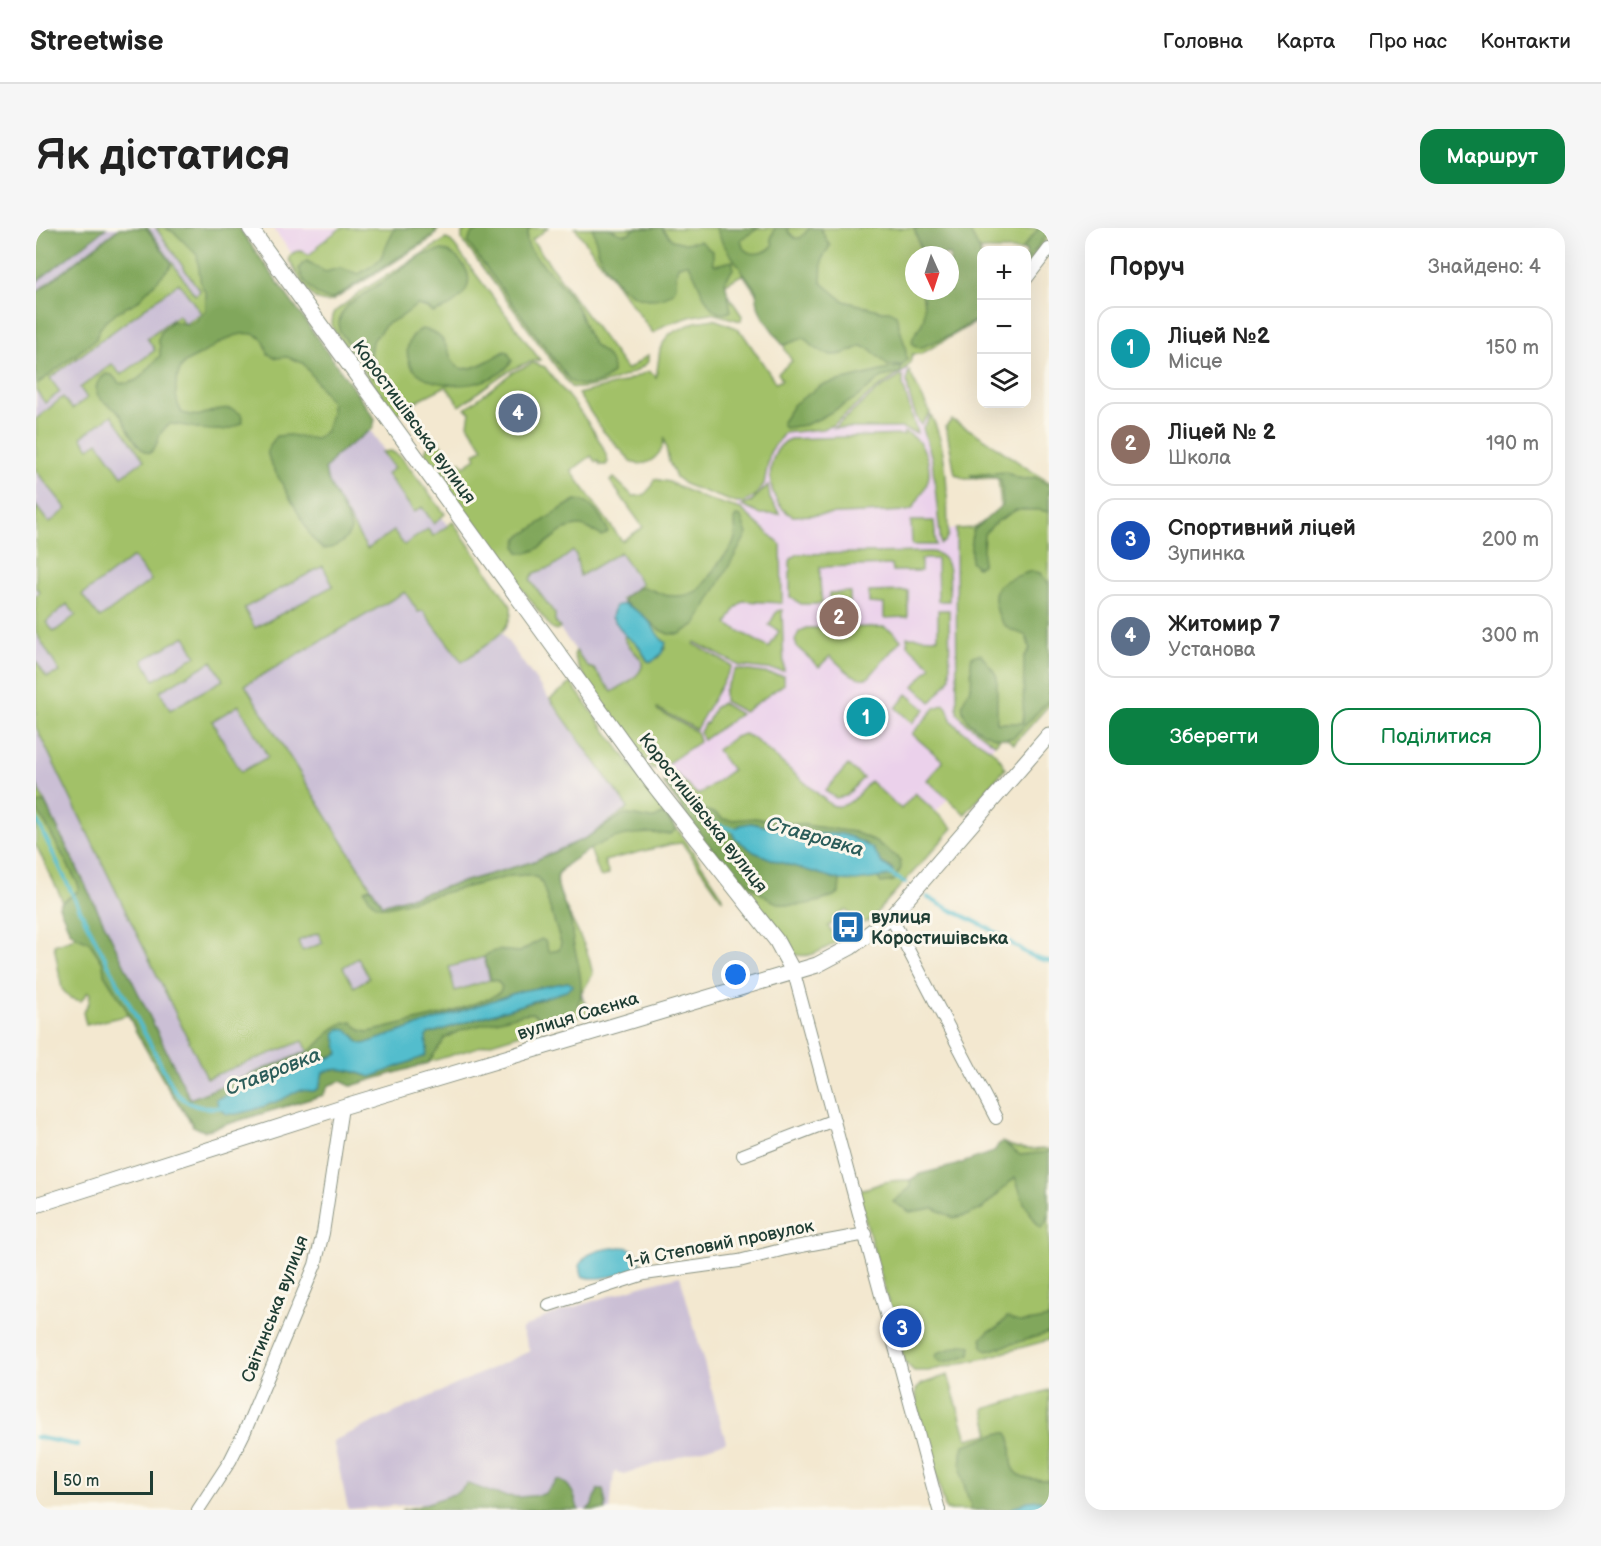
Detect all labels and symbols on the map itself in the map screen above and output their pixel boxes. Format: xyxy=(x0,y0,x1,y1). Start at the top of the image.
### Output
north arrow xyxy=(905,246,959,300)
street label: Коростишівська вулиця xyxy=(348,336,480,508)
pin: 4 xyxy=(498,390,538,435)
pin: 2 xyxy=(820,594,858,640)
pin: 1 xyxy=(846,694,886,740)
street label: Коростишівська вулиця xyxy=(634,729,772,897)
water label: Ставровка xyxy=(764,812,866,862)
place label: вулиця Коростишівська xyxy=(871,907,1009,949)
bus stop icon: вулиця Коростишівська xyxy=(830,909,866,945)
your location xyxy=(721,960,750,989)
street label: вулиця Саєнка xyxy=(515,987,642,1044)
water label: Ставровка xyxy=(222,1043,324,1101)
street label: 1-й Степовий провулок xyxy=(624,1215,816,1272)
street label: Світинська вулиця xyxy=(237,1233,313,1385)
pin: 3 xyxy=(882,1306,922,1350)
scale bar xyxy=(54,1468,153,1496)

